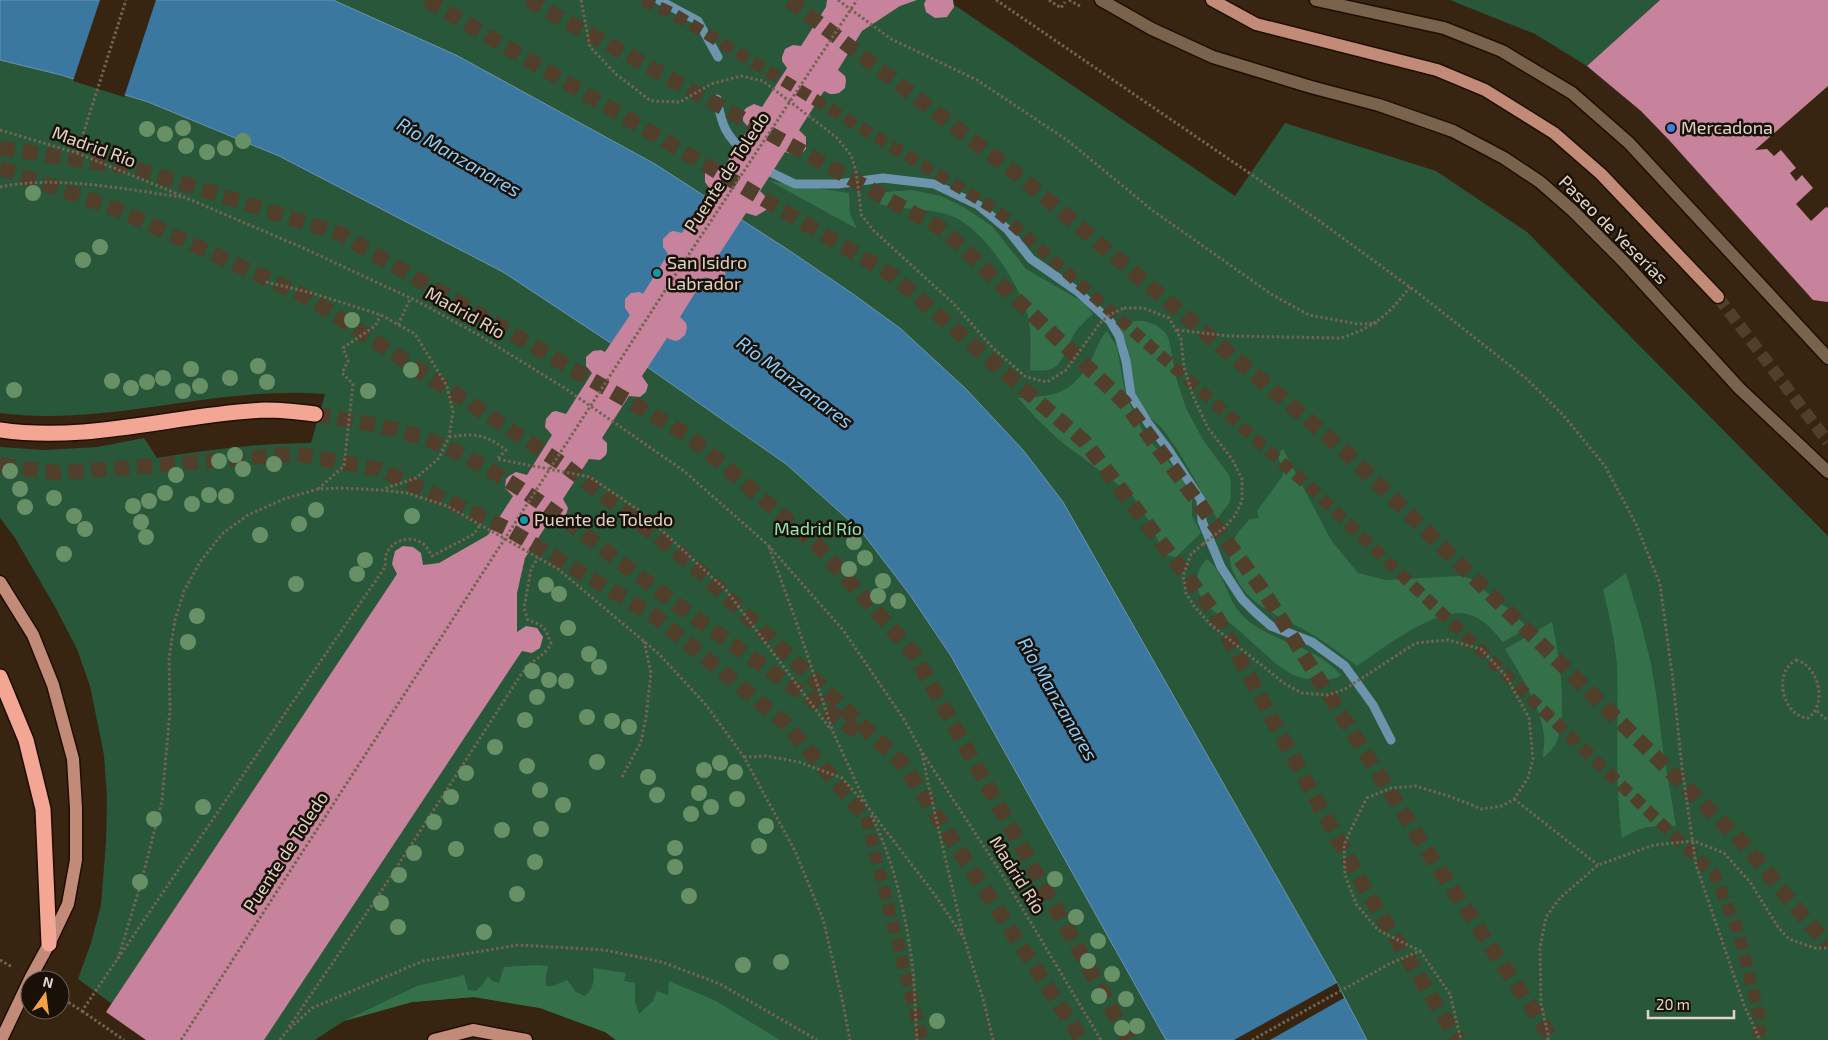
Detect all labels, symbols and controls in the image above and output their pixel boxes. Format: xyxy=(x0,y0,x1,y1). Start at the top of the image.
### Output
street label: Puente de Toledo xyxy=(679,107,773,236)
water label: Río Manzanares xyxy=(393,112,525,201)
place label: Mercadona xyxy=(1681,116,1773,138)
street label: Madrid Río xyxy=(49,121,139,171)
marker: Mercadona xyxy=(1665,122,1677,134)
street label: Paseo de Yeserías xyxy=(1555,170,1673,288)
place label: San Isidro Labrador xyxy=(667,251,747,294)
marker: San Isidro Labrador xyxy=(651,267,663,279)
street label: Madrid Río xyxy=(422,281,509,343)
water label: Río Manzanares xyxy=(733,330,858,433)
place label: Puente de Toledo xyxy=(534,508,673,530)
marker: Puente de Toledo xyxy=(518,514,530,526)
park label: Madrid Río xyxy=(774,517,862,539)
water label: Río Manzanares xyxy=(1014,633,1103,765)
street label: Puente de Toledo xyxy=(238,787,332,916)
street label: Madrid Río xyxy=(985,831,1050,918)
north arrow xyxy=(20,970,70,1020)
text: N xyxy=(41,972,55,991)
scale bar xyxy=(1648,988,1734,1020)
text: 20 m xyxy=(1656,995,1690,1013)

